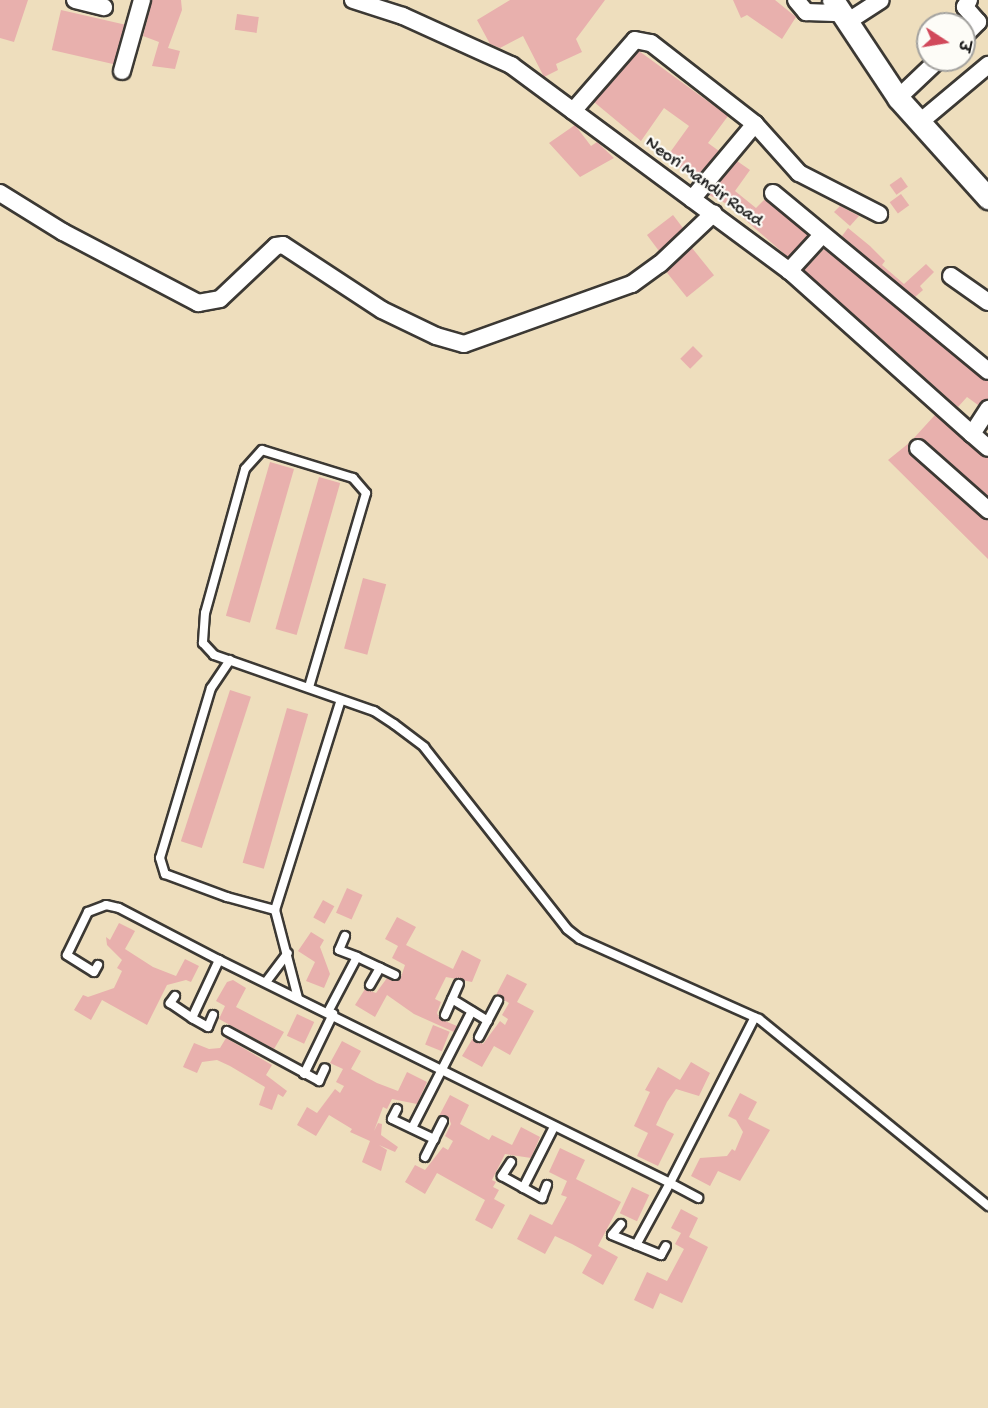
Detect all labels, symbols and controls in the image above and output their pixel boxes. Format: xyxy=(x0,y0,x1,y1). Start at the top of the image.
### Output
north arrow xyxy=(916,12,976,72)
text: उ xyxy=(952,38,973,53)
street label: Neori Mandir Road xyxy=(640,133,766,233)

